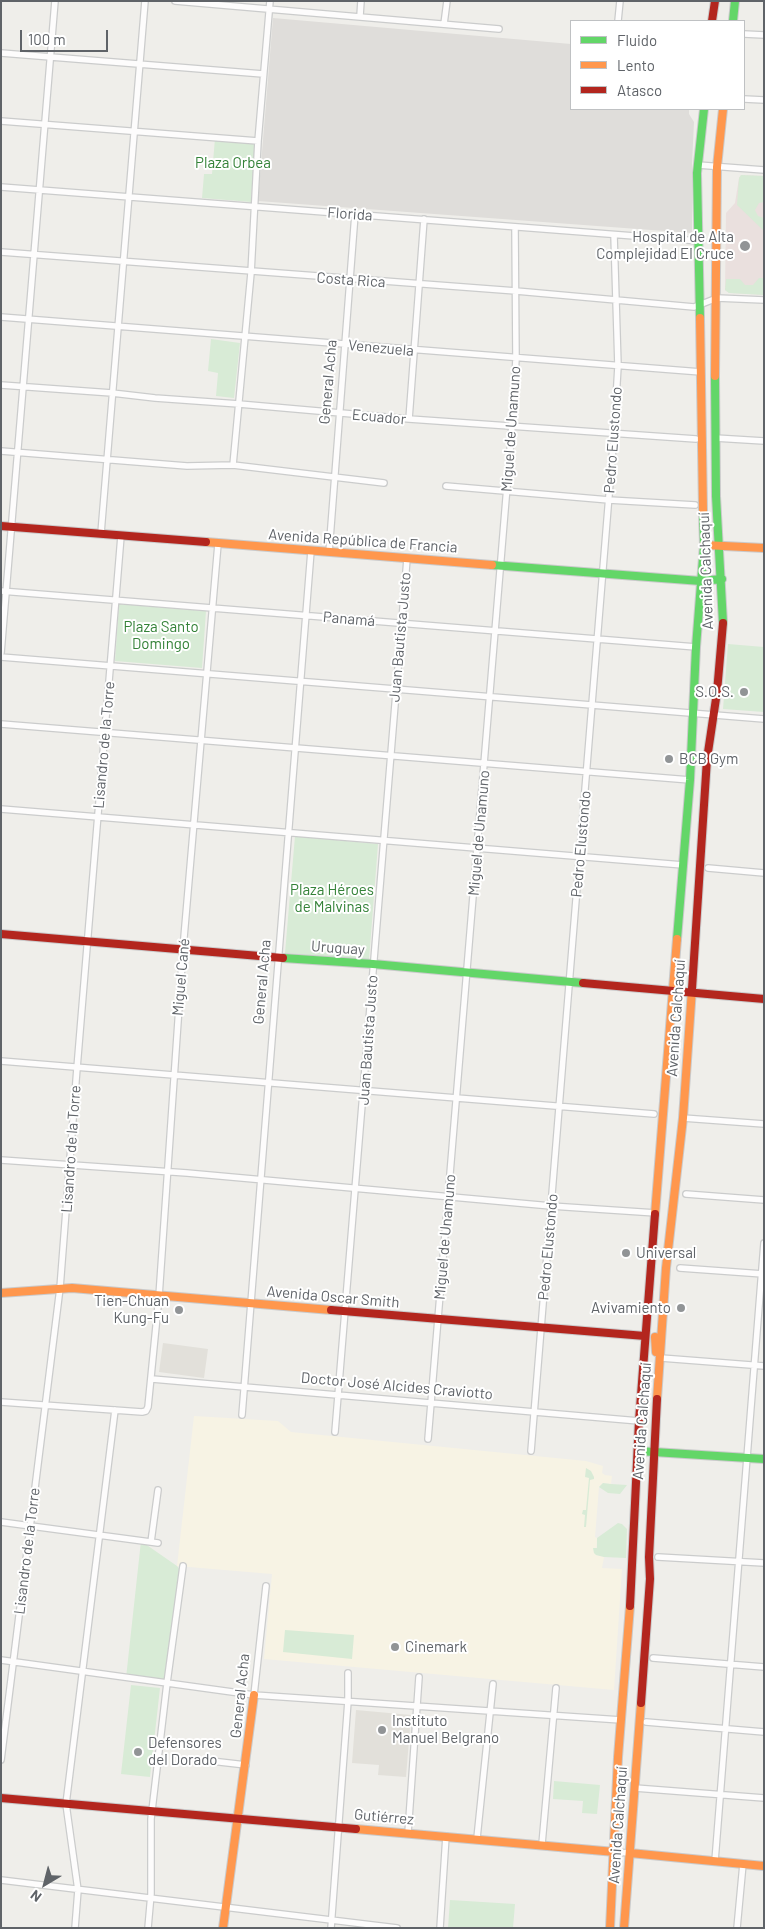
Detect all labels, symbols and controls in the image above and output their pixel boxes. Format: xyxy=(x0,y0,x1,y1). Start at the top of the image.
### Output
scale bar xyxy=(22,20,110,52)
legend xyxy=(570,20,745,110)
text: 100 m xyxy=(28,30,66,48)
text: Fluido xyxy=(617,31,657,49)
text: Lento xyxy=(617,56,655,74)
text: Atasco xyxy=(617,81,662,99)
park label: Plaza Orbea xyxy=(195,154,271,172)
street label: Florida xyxy=(327,203,373,225)
place label: Hospital de Alta Complejidad El Cruce xyxy=(596,228,734,263)
marker: Hospital de Alta Complejidad El Cruce xyxy=(738,239,752,253)
street label: Costa Rica xyxy=(316,269,386,291)
street label: Venezuela xyxy=(347,336,415,360)
street label: General Acha xyxy=(315,339,341,425)
street label: Miguel de Unamuno xyxy=(498,365,524,493)
street label: Pedro Elustondo xyxy=(600,386,626,494)
street label: Ecuador xyxy=(351,406,407,428)
street label: Avenida Calchaquí xyxy=(695,512,717,630)
street label: Avenida República de Francia xyxy=(268,525,458,557)
street label: Juan Bautista Justo xyxy=(385,571,415,703)
street label: Panamá xyxy=(322,608,376,630)
park label: Plaza Santo Domingo xyxy=(123,618,199,653)
street label: Lisandro de la Torre xyxy=(89,681,119,809)
place label: S.O.S. xyxy=(695,683,734,701)
marker: S.O.S. xyxy=(738,686,750,698)
place label: BCB Gym xyxy=(679,750,738,768)
marker: BCB Gym xyxy=(663,753,675,765)
street label: Miguel de Unamuno xyxy=(465,769,493,897)
street label: Pedro Elustondo xyxy=(567,790,595,898)
park label: Plaza Héroes de Malvinas xyxy=(290,881,374,916)
street label: Uruguay xyxy=(311,937,365,959)
street label: Miguel Cané xyxy=(169,938,193,1016)
street label: General Acha xyxy=(249,939,275,1025)
street label: Avenida Calchaquí xyxy=(663,959,689,1077)
street label: Juan Bautista Justo xyxy=(354,974,382,1106)
street label: Lisandro de la Torre xyxy=(58,1085,84,1213)
street label: Miguel de Unamuno xyxy=(431,1173,459,1301)
street label: Pedro Elustondo xyxy=(534,1193,562,1301)
place label: Universal xyxy=(636,1244,696,1262)
marker: Universal xyxy=(620,1247,632,1259)
street label: Avenida Oscar Smith xyxy=(266,1282,400,1312)
place label: Tien-Chuan Kung-Fu xyxy=(94,1292,169,1327)
place label: Avivamiento xyxy=(591,1299,671,1317)
marker: Avivamiento xyxy=(675,1302,687,1314)
marker: Tien-Chuan Kung-Fu xyxy=(173,1304,185,1316)
street label: Avenida Calchaquí xyxy=(629,1362,655,1480)
street label: Doctor José Alcides Craviotto xyxy=(300,1369,494,1403)
street label: Lisandro de la Torre xyxy=(10,1487,44,1615)
place label: Cinemark xyxy=(405,1638,467,1656)
marker: Cinemark xyxy=(389,1641,401,1653)
street label: General Acha xyxy=(227,1653,253,1739)
place label: Instituto Manuel Belgrano xyxy=(392,1712,499,1747)
marker: Instituto Manuel Belgrano xyxy=(376,1724,388,1736)
place label: Defensores del Dorado xyxy=(148,1734,222,1769)
marker: Defensores del Dorado xyxy=(132,1746,144,1758)
street label: Avenida Calchaquí xyxy=(605,1766,631,1884)
street label: Gutiérrez xyxy=(353,1805,415,1829)
north arrow xyxy=(20,1859,70,1909)
text: N xyxy=(27,1887,45,1906)

